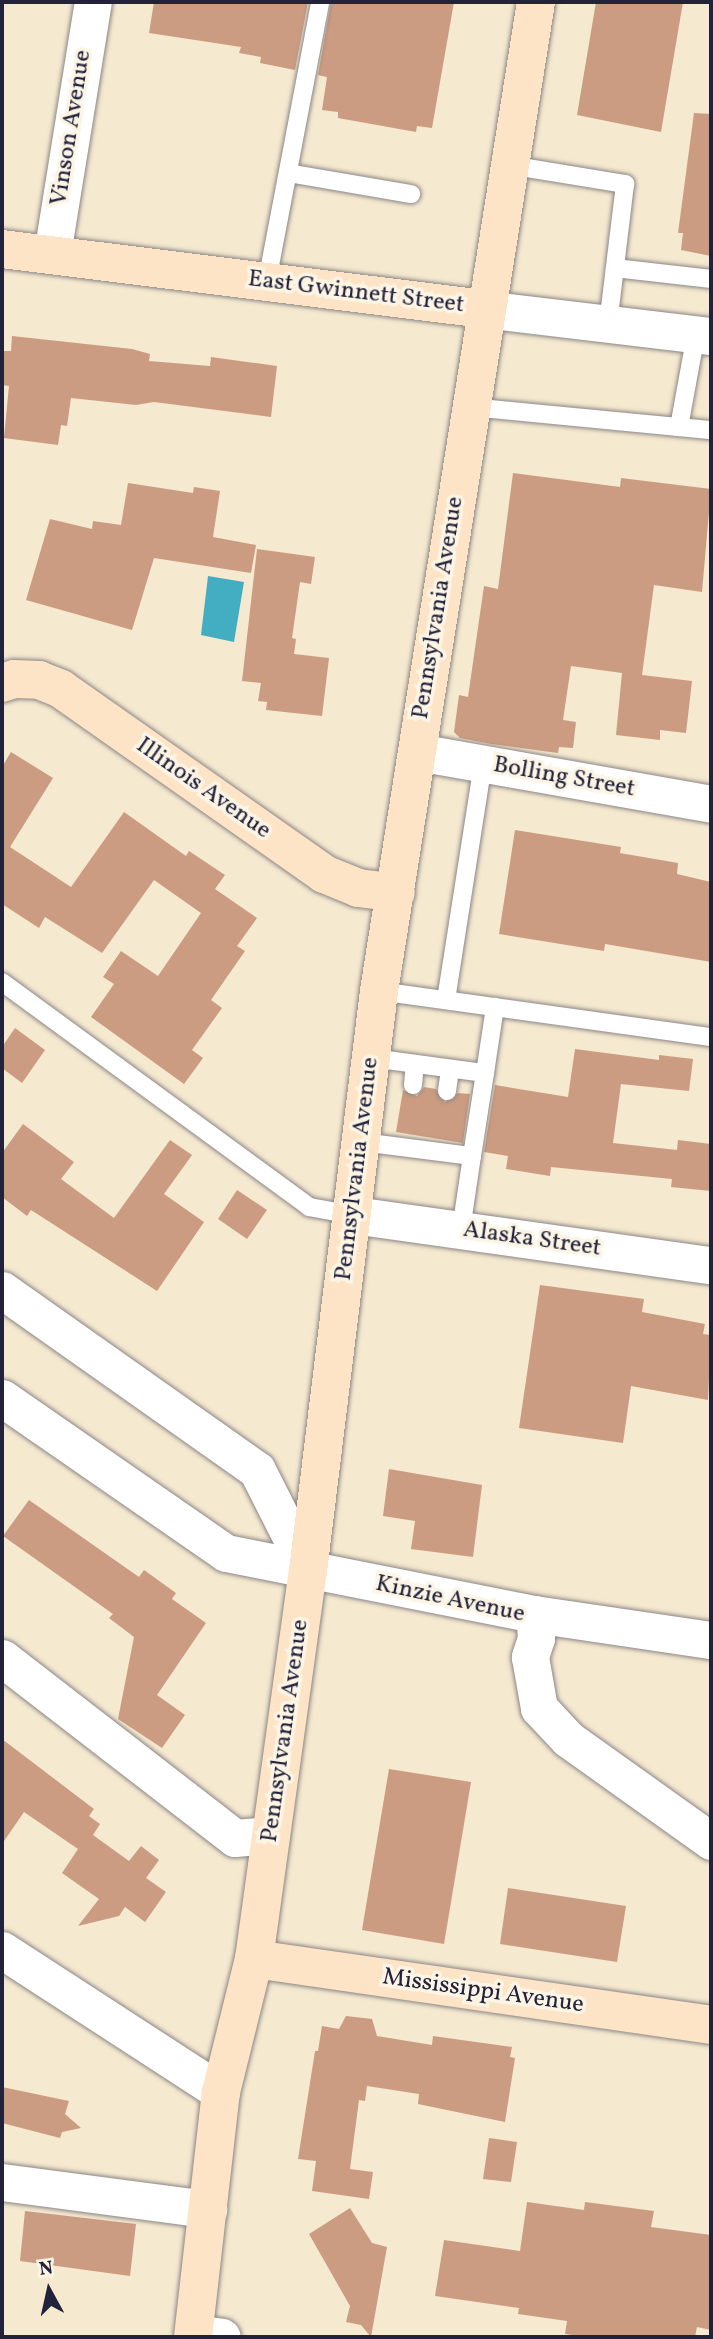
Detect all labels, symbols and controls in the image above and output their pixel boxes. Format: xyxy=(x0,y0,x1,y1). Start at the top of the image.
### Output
street label: Vinson Avenue xyxy=(45,48,99,208)
street label: East Gwinnett Street xyxy=(246,265,466,321)
street label: Pennsylvania Avenue xyxy=(407,495,471,721)
street label: Illinois Avenue xyxy=(130,732,276,846)
street label: Bolling Street xyxy=(491,751,637,805)
street label: Pennsylvania Avenue xyxy=(330,1056,386,1282)
street label: Alaska Street xyxy=(461,1216,603,1264)
street label: Kinzie Avenue xyxy=(373,1570,527,1630)
street label: Pennsylvania Avenue xyxy=(256,1618,316,1844)
street label: Mississippi Avenue xyxy=(380,1964,586,2020)
north arrow xyxy=(14,2255,84,2325)
text: N xyxy=(37,2255,55,2283)

